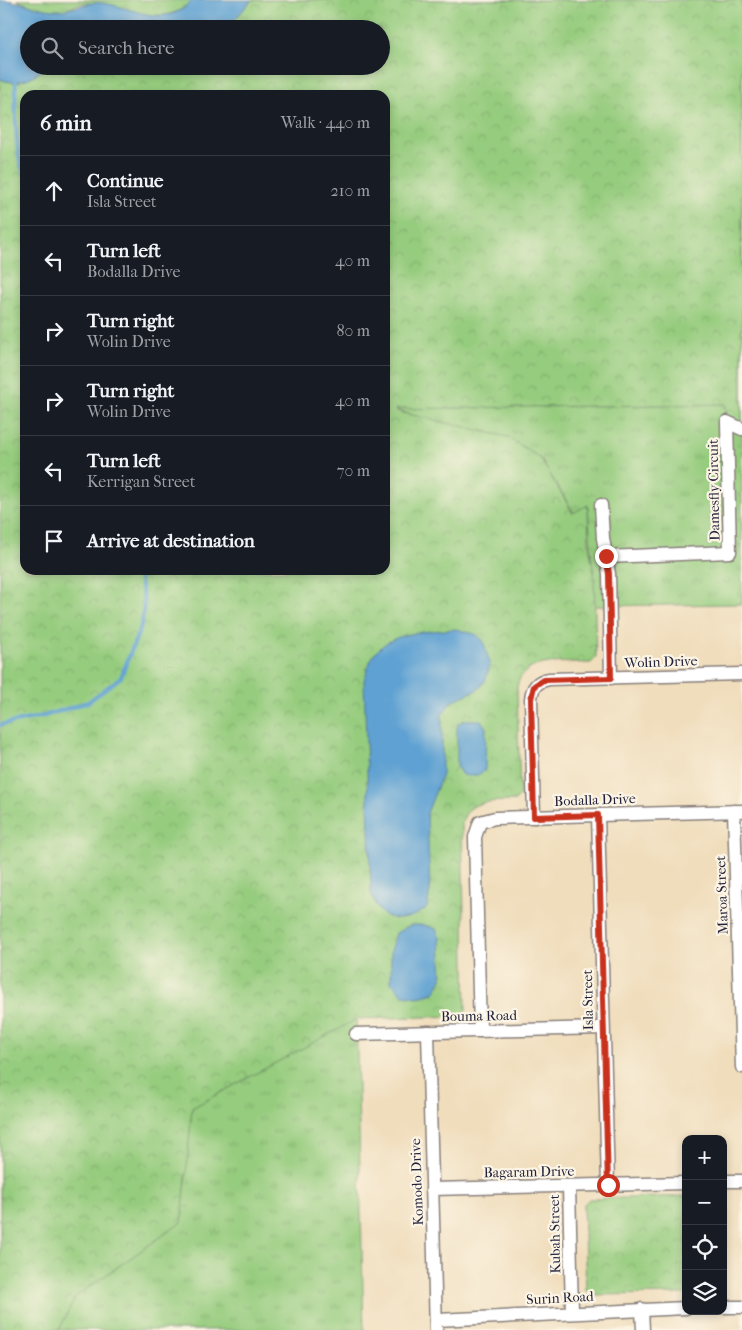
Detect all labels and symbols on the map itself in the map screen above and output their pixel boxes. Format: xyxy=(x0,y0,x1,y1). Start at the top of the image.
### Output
street label: Damesfly Circuit xyxy=(705,439,723,541)
route end xyxy=(595,545,618,568)
street label: Wolin Drive xyxy=(623,652,698,672)
street label: Bodalla Drive xyxy=(554,790,636,810)
street label: Maroa Street xyxy=(712,855,732,935)
street label: Isla Street xyxy=(579,969,597,1031)
street label: Bouma Road xyxy=(441,1007,518,1025)
street label: Komodo Drive xyxy=(407,1138,427,1226)
street label: Bagaram Drive xyxy=(483,1163,575,1181)
route start xyxy=(597,1174,620,1197)
street label: Kubah Street xyxy=(546,1194,564,1274)
street label: Surin Road xyxy=(526,1288,595,1308)

